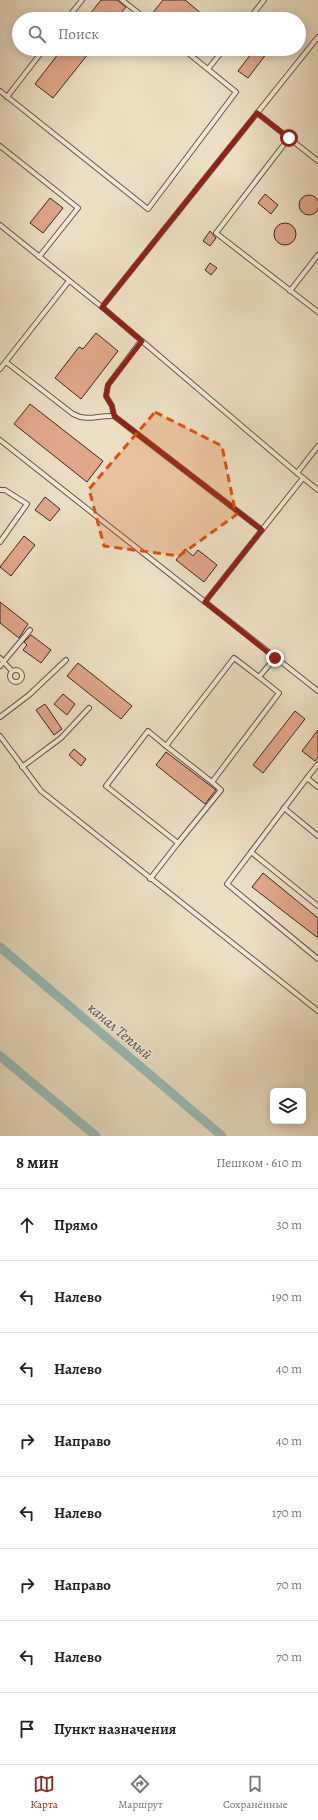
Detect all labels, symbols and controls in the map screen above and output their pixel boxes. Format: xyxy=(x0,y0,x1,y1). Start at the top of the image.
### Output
search box xyxy=(12,12,306,56)
icon: search xyxy=(26,23,48,45)
text: Поиск xyxy=(58,24,99,44)
route start xyxy=(280,129,298,147)
route end xyxy=(266,649,284,667)
water label: канал Теплый xyxy=(83,998,157,1064)
map controls xyxy=(270,1088,306,1124)
button: layers xyxy=(270,1088,306,1124)
text: 8 мин xyxy=(16,1151,59,1174)
text: Пешком · 610 m xyxy=(216,1154,302,1171)
icon: ahead xyxy=(16,1214,38,1236)
text: Прямо xyxy=(54,1215,98,1235)
text: 30 m xyxy=(276,1216,302,1233)
icon: left xyxy=(16,1286,38,1308)
text: Налево xyxy=(54,1287,102,1307)
text: 190 m xyxy=(271,1288,302,1305)
icon: left xyxy=(16,1358,38,1380)
text: Налево xyxy=(54,1359,102,1379)
text: 40 m xyxy=(276,1360,302,1377)
icon: right xyxy=(16,1430,38,1452)
text: Направо xyxy=(54,1431,111,1451)
text: 40 m xyxy=(276,1432,302,1449)
icon: left xyxy=(16,1502,38,1524)
text: Налево xyxy=(54,1503,102,1523)
text: 170 m xyxy=(272,1504,302,1521)
icon: right xyxy=(16,1574,38,1596)
text: Направо xyxy=(54,1575,111,1595)
text: 70 m xyxy=(276,1576,302,1593)
icon: left xyxy=(16,1646,38,1668)
text: Налево xyxy=(54,1647,102,1667)
text: 70 m xyxy=(276,1648,302,1665)
icon: arrive xyxy=(16,1718,38,1740)
text: Пункт назначения xyxy=(54,1719,176,1739)
tab: Карта xyxy=(30,1773,58,1812)
tab: Маршрут xyxy=(118,1773,163,1812)
tab: Сохранённые xyxy=(223,1773,288,1812)

